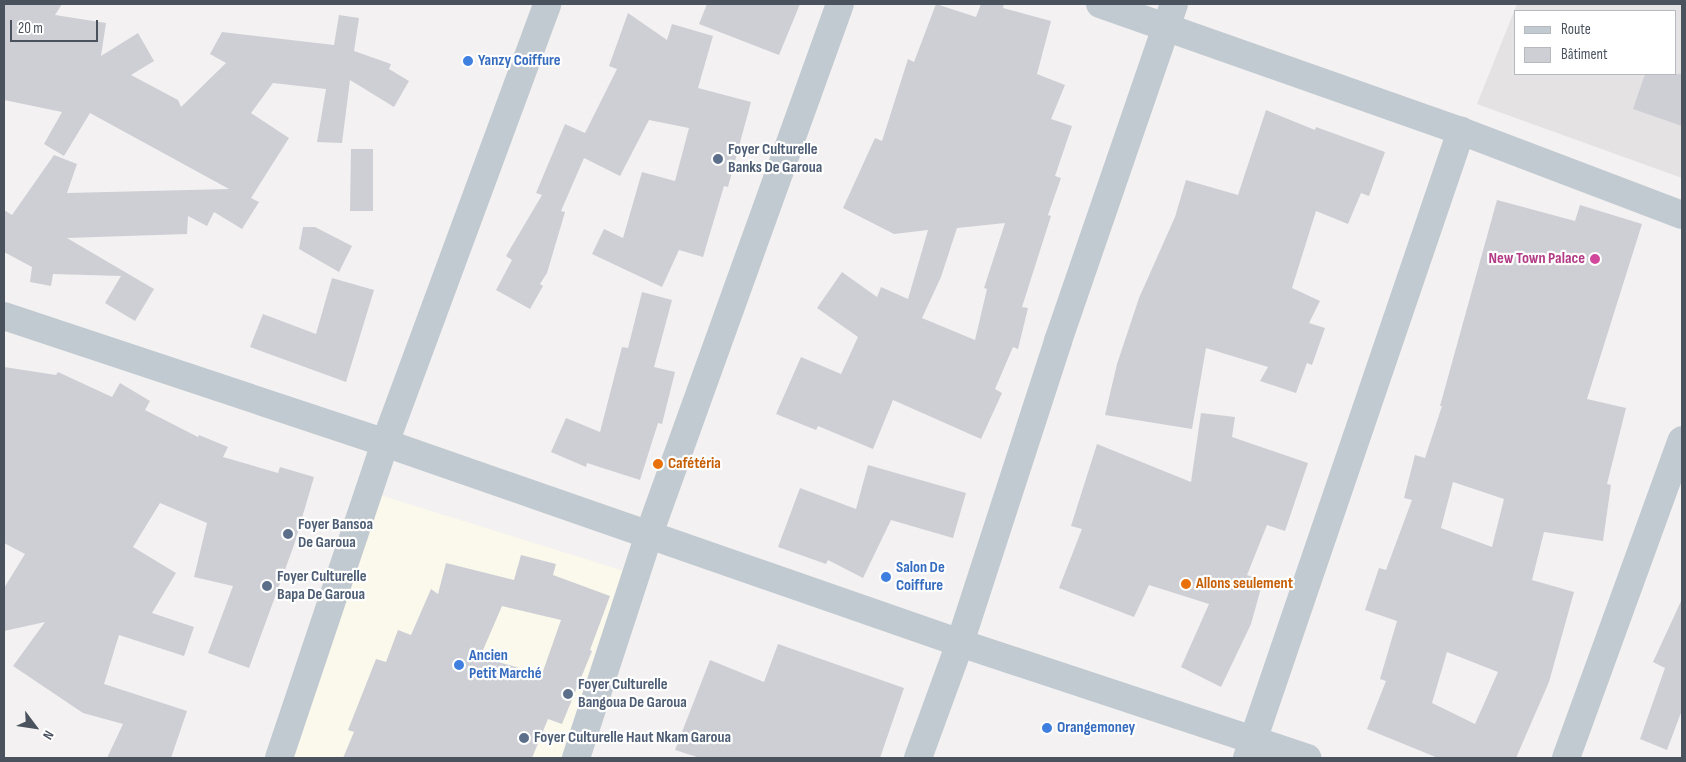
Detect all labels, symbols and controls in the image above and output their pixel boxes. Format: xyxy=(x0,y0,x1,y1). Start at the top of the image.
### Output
scale bar xyxy=(12,10,100,42)
legend xyxy=(1514,10,1676,75)
text: 20 m xyxy=(18,19,43,38)
text: Route xyxy=(1561,20,1591,39)
text: Bâtiment xyxy=(1561,45,1608,64)
place label: Yanzy Coiffure xyxy=(478,51,561,71)
marker: Yanzy Coiffure xyxy=(462,55,474,67)
place label: Foyer Culturelle Banks De Garoua xyxy=(728,140,822,178)
marker: Foyer Culturelle Banks De Garoua xyxy=(712,153,724,165)
place label: New Town Palace xyxy=(1488,249,1585,269)
marker: New Town Palace xyxy=(1589,253,1601,265)
place label: Cafétéria xyxy=(668,454,721,474)
marker: Cafétéria xyxy=(652,458,664,470)
place label: Foyer Bansoa De Garoua xyxy=(298,515,373,553)
marker: Foyer Bansoa De Garoua xyxy=(282,528,294,540)
place label: Salon De Coiffure xyxy=(896,558,945,596)
place label: Foyer Culturelle Bapa De Garoua xyxy=(277,567,367,605)
marker: Salon De Coiffure xyxy=(880,571,892,583)
place label: Allons seulement xyxy=(1196,574,1293,594)
marker: Allons seulement xyxy=(1180,578,1192,590)
marker: Foyer Culturelle Bapa De Garoua xyxy=(261,580,273,592)
place label: Ancien Petit Marché xyxy=(469,646,541,684)
marker: Ancien Petit Marché xyxy=(453,659,465,671)
place label: Foyer Culturelle Bangoua De Garoua xyxy=(578,675,687,713)
marker: Foyer Culturelle Bangoua De Garoua xyxy=(562,688,574,700)
north arrow xyxy=(10,702,60,752)
place label: Orangemoney xyxy=(1057,718,1135,738)
marker: Orangemoney xyxy=(1041,722,1053,734)
text: N xyxy=(39,727,58,743)
place label: Foyer Culturelle Haut Nkam Garoua xyxy=(534,728,731,748)
marker: Foyer Culturelle Haut Nkam Garoua xyxy=(518,732,530,744)

